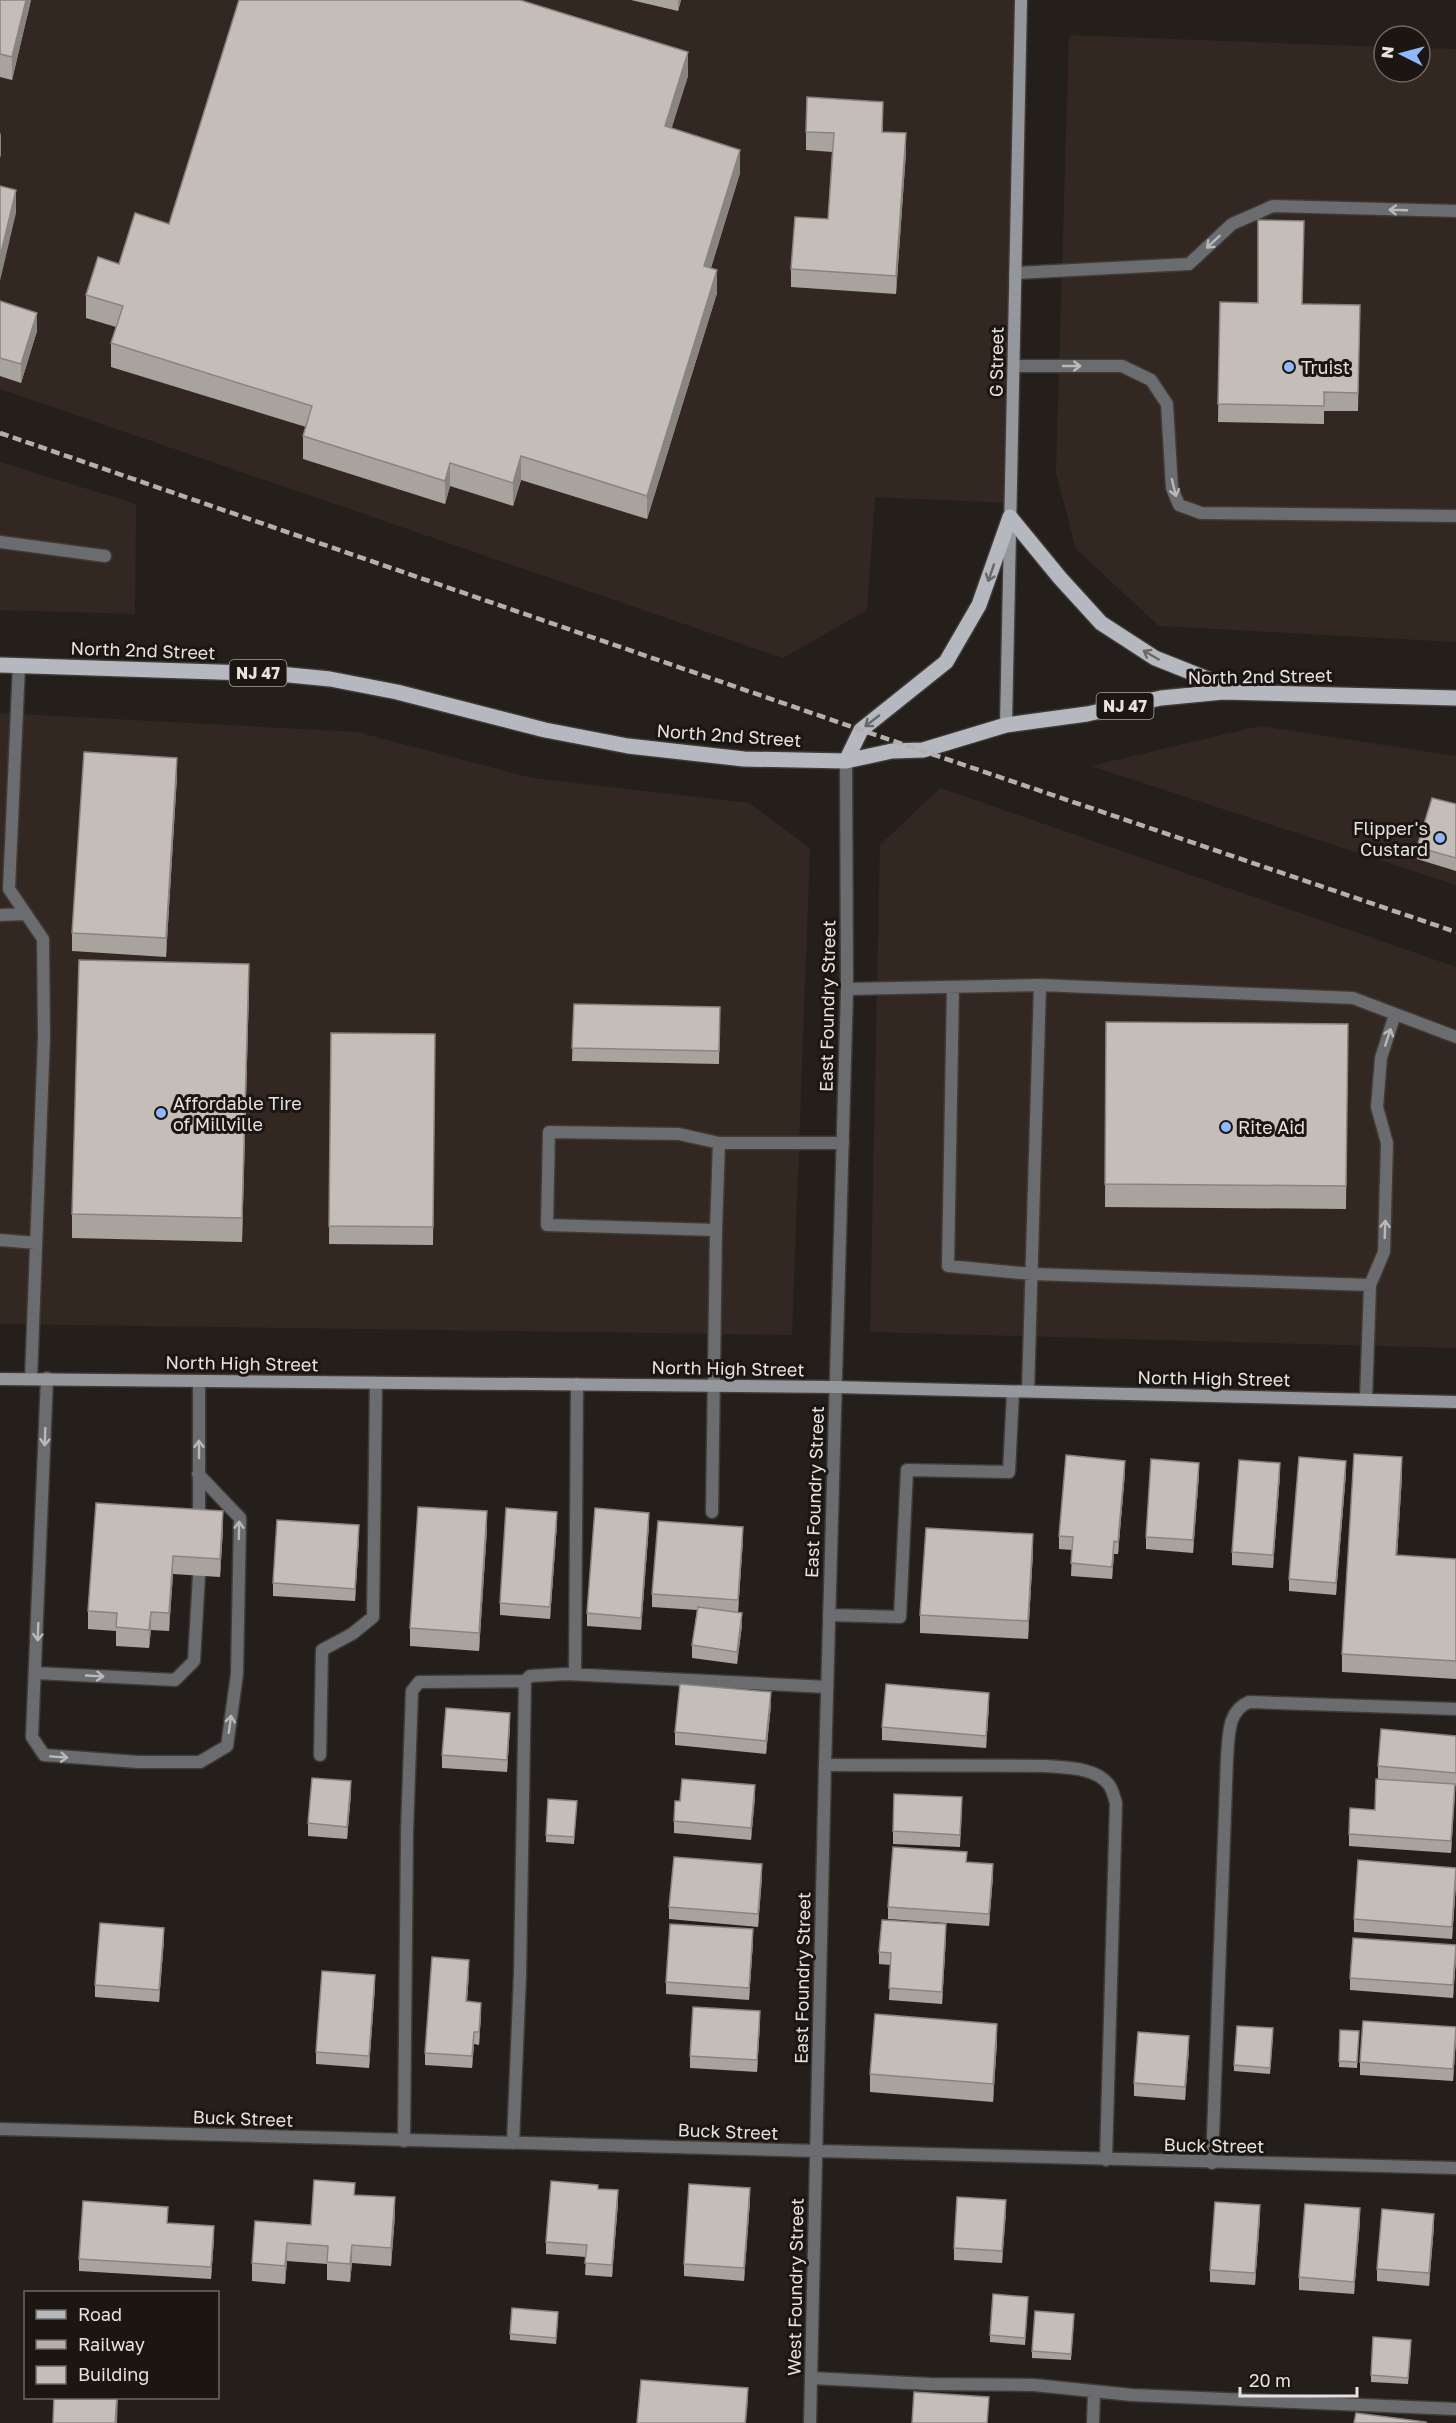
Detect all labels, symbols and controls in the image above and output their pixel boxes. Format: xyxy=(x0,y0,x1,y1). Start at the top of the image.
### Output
north arrow xyxy=(1372,24,1432,84)
text: N xyxy=(1377,45,1398,60)
one-way arrow xyxy=(1388,204,1408,215)
one-way arrow xyxy=(1206,234,1221,249)
street label: G Street xyxy=(984,327,1008,397)
place label: Truist xyxy=(1301,356,1350,378)
one-way arrow xyxy=(1062,360,1082,372)
marker: Truist xyxy=(1282,360,1296,374)
one-way arrow xyxy=(1168,478,1180,497)
one-way arrow xyxy=(984,563,995,582)
street label: North 2nd Street xyxy=(70,636,216,664)
one-way arrow xyxy=(1143,648,1160,660)
road number: NJ 47 xyxy=(230,660,286,686)
street label: North 2nd Street xyxy=(1187,664,1333,688)
road number: NJ 47 xyxy=(1096,693,1154,719)
one-way arrow xyxy=(864,714,880,727)
street label: North 2nd Street xyxy=(656,719,802,751)
place label: Flipper's Custard xyxy=(1353,817,1428,860)
marker: Flipper's Custard xyxy=(1433,831,1447,845)
street label: East Foundry Street xyxy=(815,920,839,1092)
one-way arrow xyxy=(1383,1028,1394,1047)
place label: Affordable Tire of Millville xyxy=(173,1092,302,1135)
marker: Affordable Tire of Millville xyxy=(154,1106,168,1120)
place label: Rite Aid xyxy=(1238,1116,1305,1138)
marker: Rite Aid xyxy=(1219,1120,1233,1134)
one-way arrow xyxy=(1379,1219,1390,1239)
street label: North High Street xyxy=(165,1351,319,1375)
street label: North High Street xyxy=(651,1356,805,1380)
street label: North High Street xyxy=(1137,1366,1291,1390)
street label: East Foundry Street xyxy=(800,1406,828,1578)
one-way arrow xyxy=(39,1426,51,1446)
one-way arrow xyxy=(193,1440,204,1460)
one-way arrow xyxy=(234,1520,245,1540)
one-way arrow xyxy=(32,1621,44,1641)
one-way arrow xyxy=(84,1671,104,1682)
one-way arrow xyxy=(225,1715,236,1735)
one-way arrow xyxy=(48,1751,68,1762)
street label: East Foundry Street xyxy=(790,1892,814,2064)
street label: Buck Street xyxy=(192,2105,294,2131)
street label: Buck Street xyxy=(677,2118,779,2144)
street label: Buck Street xyxy=(1163,2133,1265,2157)
street label: West Foundry Street xyxy=(782,2198,808,2376)
legend xyxy=(24,2291,219,2399)
text: Road xyxy=(78,2303,122,2325)
text: Railway xyxy=(78,2333,145,2355)
scale bar xyxy=(1240,2360,1357,2398)
text: Building xyxy=(78,2363,149,2385)
text: 20 m xyxy=(1249,2369,1291,2391)

